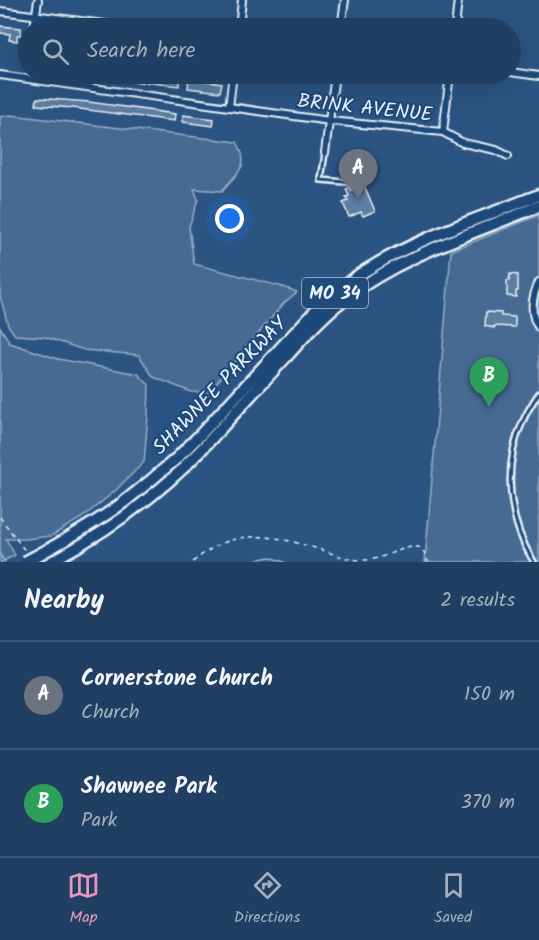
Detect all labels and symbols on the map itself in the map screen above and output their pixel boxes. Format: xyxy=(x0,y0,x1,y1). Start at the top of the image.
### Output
street label: BRINK AVENUE xyxy=(296,86,435,132)
pin: A xyxy=(338,150,378,199)
your location xyxy=(215,204,244,233)
road number: MO 34 xyxy=(302,278,368,308)
street label: SHAWNEE PARKWAY xyxy=(146,309,296,463)
pin: B xyxy=(470,358,508,407)

